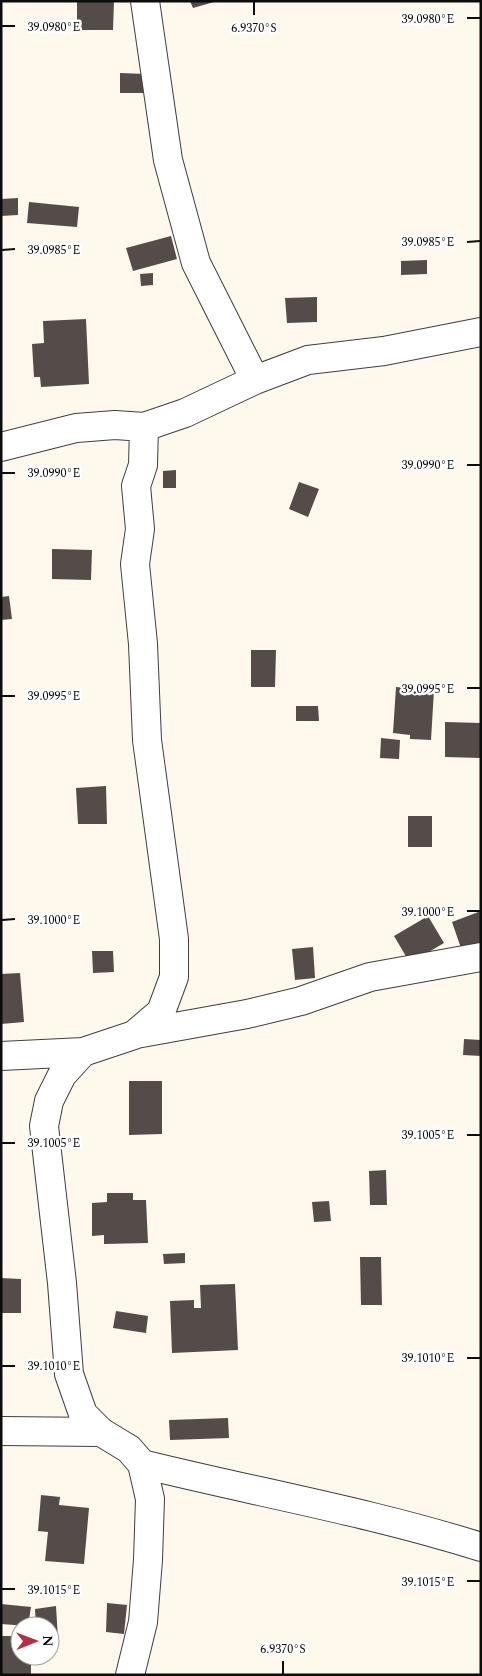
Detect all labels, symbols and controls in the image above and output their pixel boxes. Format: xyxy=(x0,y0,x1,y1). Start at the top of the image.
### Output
text: 39.0980°E xyxy=(402,10,454,29)
text: 39.0980°E xyxy=(28,18,80,37)
text: 6.9370°S xyxy=(231,19,277,38)
text: 39.0985°E xyxy=(402,233,454,252)
text: 39.0985°E xyxy=(28,241,80,260)
text: 39.0990°E xyxy=(402,456,454,475)
text: 39.0990°E xyxy=(28,464,80,483)
text: 39.0995°E xyxy=(402,680,454,699)
text: 39.0995°E xyxy=(28,687,80,706)
text: 39.1000°E xyxy=(402,903,454,922)
text: 39.1000°E xyxy=(28,911,80,930)
text: 39.1005°E xyxy=(402,1126,454,1145)
text: 39.1005°E xyxy=(28,1134,80,1153)
text: 39.1010°E xyxy=(402,1349,454,1368)
text: 39.1010°E xyxy=(28,1357,80,1376)
text: 39.1015°E xyxy=(402,1573,454,1592)
text: 39.1015°E xyxy=(28,1581,80,1600)
north arrow xyxy=(10,1616,60,1666)
text: N xyxy=(37,1635,58,1647)
text: 6.9370°S xyxy=(260,1640,306,1659)

